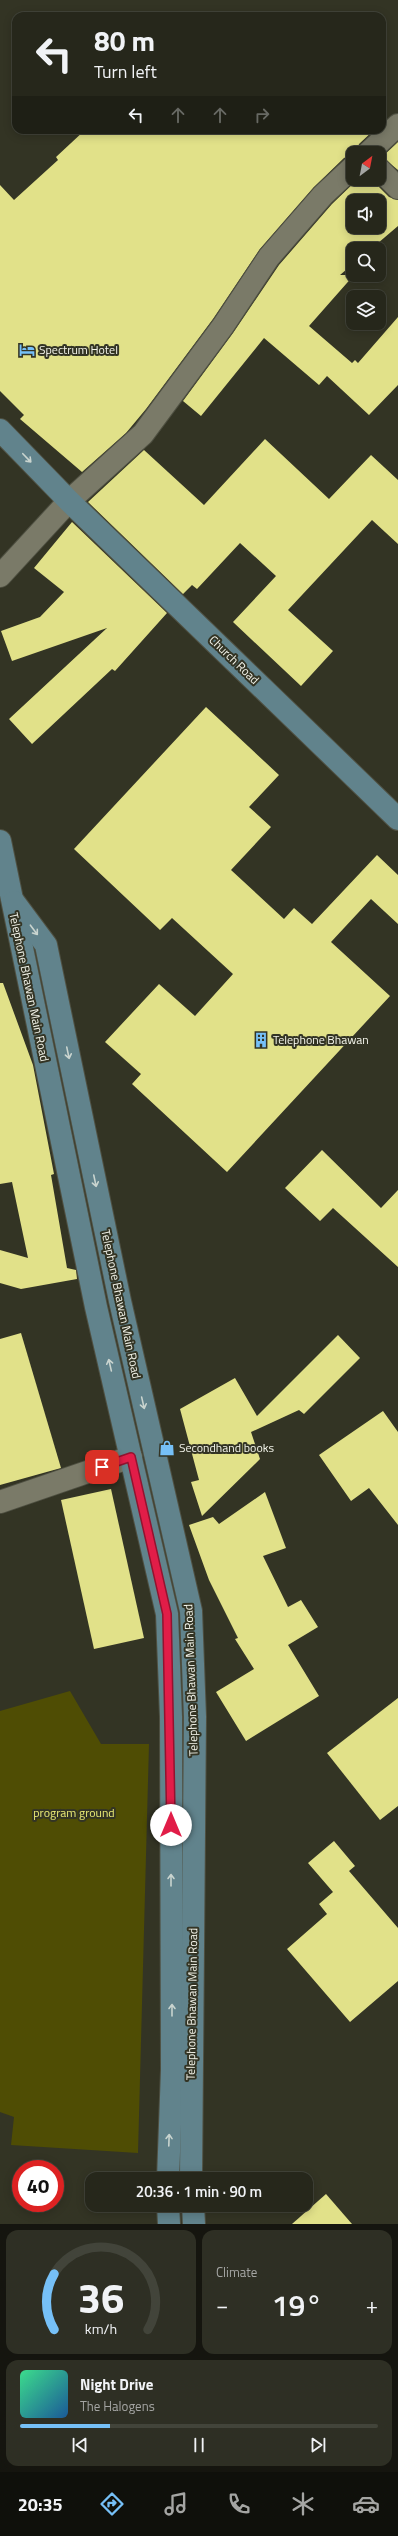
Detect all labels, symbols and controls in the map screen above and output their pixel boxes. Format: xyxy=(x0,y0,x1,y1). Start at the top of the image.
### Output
text: 80 m xyxy=(94,19,155,62)
icon: left xyxy=(28,28,80,80)
text: Turn left xyxy=(94,58,157,85)
icon: left xyxy=(125,104,147,126)
icon: ahead xyxy=(167,104,189,126)
icon: ahead xyxy=(209,104,231,126)
icon: right xyxy=(251,104,273,126)
north arrow xyxy=(346,146,386,186)
map controls xyxy=(346,146,386,330)
button: sound xyxy=(346,194,386,234)
button: search xyxy=(346,242,386,282)
button: layers xyxy=(346,290,386,330)
place label: Spectrum Hotel xyxy=(39,340,118,359)
hotel icon: Spectrum Hotel xyxy=(18,341,36,359)
one-way arrow xyxy=(22,453,32,463)
street label: Church Road xyxy=(205,631,264,689)
street label: Telephone Bhawan Main Road xyxy=(4,910,55,1063)
one-way arrow xyxy=(30,924,39,935)
place label: Telephone Bhawan xyxy=(273,1030,369,1049)
building icon: Telephone Bhawan xyxy=(252,1031,270,1049)
one-way arrow xyxy=(65,1047,73,1060)
one-way arrow xyxy=(91,1174,99,1187)
street label: Telephone Bhawan Main Road xyxy=(96,1227,147,1380)
one-way arrow xyxy=(105,1359,113,1372)
one-way arrow xyxy=(140,1397,148,1410)
place label: Secondhand books xyxy=(179,1438,274,1457)
shop icon: Secondhand books xyxy=(158,1439,176,1457)
pin xyxy=(85,1450,119,1484)
icon: arrive xyxy=(91,1456,113,1478)
street label: Telephone Bhawan Main Road xyxy=(178,1604,203,1756)
park label: program ground xyxy=(33,1803,115,1822)
position arrow xyxy=(150,1804,192,1846)
one-way arrow xyxy=(167,1874,175,1887)
street label: Telephone Bhawan Main Road xyxy=(181,1928,202,2080)
one-way arrow xyxy=(168,2004,176,2017)
one-way arrow xyxy=(166,2134,173,2147)
speed limit sign: 40 xyxy=(12,2160,64,2212)
text: 20:36 · 1 min · 90 m xyxy=(136,2180,262,2203)
text: Climate xyxy=(216,2262,257,2282)
text: 36 xyxy=(78,2266,124,2329)
text: 19° xyxy=(272,2282,322,2328)
text: − xyxy=(216,2288,228,2322)
text: + xyxy=(366,2288,378,2322)
text: km/h xyxy=(85,2318,117,2340)
text: Night Drive xyxy=(80,2373,153,2396)
text: The Halogens xyxy=(80,2396,155,2416)
icon: previous xyxy=(69,2434,91,2456)
icon: pause xyxy=(188,2434,210,2456)
icon: next xyxy=(307,2434,329,2456)
icon: directions xyxy=(98,2490,126,2518)
icon: music xyxy=(162,2490,190,2518)
icon: phone xyxy=(225,2490,253,2518)
icon: climate xyxy=(289,2490,317,2518)
icon: car xyxy=(352,2490,380,2518)
text: 20:35 xyxy=(18,2491,63,2518)

